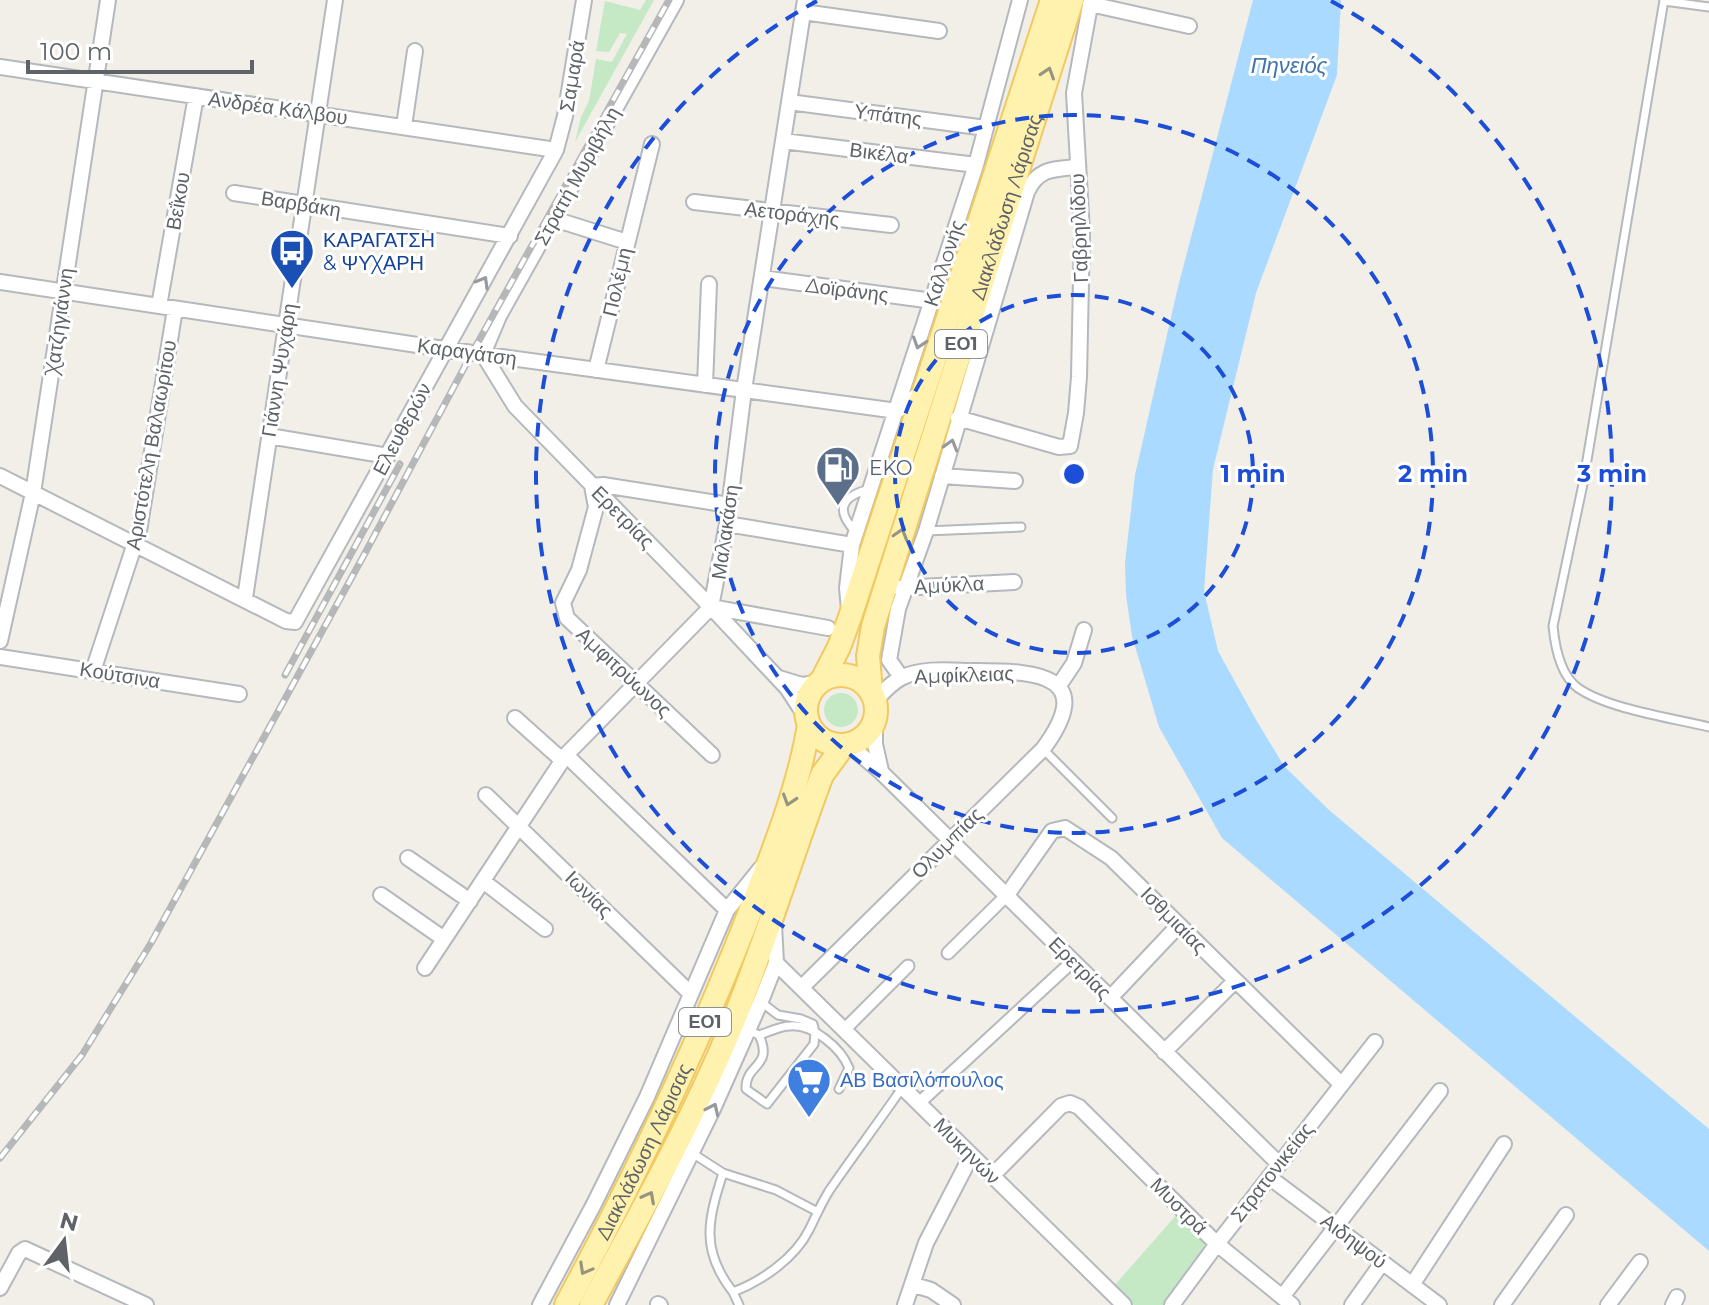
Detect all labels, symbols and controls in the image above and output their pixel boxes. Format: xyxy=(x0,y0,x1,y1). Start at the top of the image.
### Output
scale bar xyxy=(28,24,252,74)
text: 100 m xyxy=(40,37,112,66)
street label: Σαμαρά xyxy=(555,39,589,113)
water label: Πηνειός xyxy=(1251,52,1328,79)
one-way arrow xyxy=(1038,67,1054,81)
street label: Ανδρέα Κάλβου xyxy=(207,86,349,130)
street label: Υπάτης xyxy=(853,99,924,131)
street label: Στρατή Μυριβήλη xyxy=(529,103,625,249)
street label: Διακλάδωση Λάρισας xyxy=(965,111,1047,303)
street label: Βικέλα xyxy=(848,137,910,169)
street label: Βεΐκου xyxy=(161,170,195,232)
street label: Γαβρηιλίδου xyxy=(1065,173,1093,283)
street label: Βαρβάκη xyxy=(259,186,343,222)
street label: Αετοράχης xyxy=(743,196,841,232)
street label: Καλλoνής xyxy=(919,216,969,309)
bus stop icon: ΚΑΡΑΓΑΤΣΗ & ΨΥΧΑΡΗ xyxy=(268,227,316,290)
place label: ΚΑΡΑΓΑΤΣΗ & ΨΥΧΑΡΗ xyxy=(323,228,435,275)
street label: Πολέμη xyxy=(597,245,637,319)
street label: Χατζηγιάννη xyxy=(39,266,78,379)
street label: Δοϊράνης xyxy=(804,273,890,307)
one-way arrow xyxy=(473,276,489,291)
street label: Γιάννη Ψυχάρη xyxy=(257,301,301,439)
road number: ΕΟ1 xyxy=(935,330,987,358)
street label: Καραγάτση xyxy=(416,333,518,371)
one-way arrow xyxy=(912,336,928,350)
street label: Αριστότελη Βαλαωρίτου xyxy=(121,338,181,552)
street label: Ελευθερών xyxy=(368,379,436,479)
one-way arrow xyxy=(941,438,958,452)
fuel station icon: EKO xyxy=(814,444,862,507)
place label: EKO xyxy=(869,456,913,480)
text: 1 min xyxy=(1220,459,1286,488)
text: 2 min xyxy=(1398,459,1468,488)
text: 3 min xyxy=(1576,459,1647,488)
centre of rings xyxy=(1060,460,1088,488)
street label: Ερετρίας xyxy=(587,481,660,554)
street label: Μαλακάση xyxy=(706,483,744,581)
one-way arrow xyxy=(892,528,908,542)
street label: Αμύκλα xyxy=(913,571,985,599)
street label: Αμφιτρύωνος xyxy=(572,622,677,722)
street label: Κούτσινα xyxy=(78,657,162,693)
street label: Αμφίκλειας xyxy=(914,661,1015,689)
one-way arrow xyxy=(782,792,798,806)
street label: Ολυμπίας xyxy=(906,802,988,884)
street label: Ιωνίας xyxy=(560,866,618,923)
street label: Ισθμιαίας xyxy=(1136,882,1213,959)
street label: Ερετρίας xyxy=(1044,932,1117,1005)
road number: ΕΟ1 xyxy=(679,1008,731,1036)
supermarket icon: ΑΒ Βασιλόπουλος xyxy=(785,1056,833,1119)
street label: Διακλάδωση Λάρισας xyxy=(591,1059,697,1244)
place label: ΑΒ Βασιλόπουλος xyxy=(840,1068,1004,1092)
one-way arrow xyxy=(703,1103,719,1118)
street label: Μυκηνών xyxy=(929,1113,1005,1189)
street label: Στρατονικείας xyxy=(1226,1117,1319,1227)
street label: Μυστρά xyxy=(1145,1172,1213,1240)
one-way arrow xyxy=(640,1191,655,1205)
north arrow xyxy=(24,1201,104,1281)
text: N xyxy=(57,1207,81,1238)
street label: Αιδηψού xyxy=(1316,1208,1392,1274)
one-way arrow xyxy=(580,1261,595,1275)

